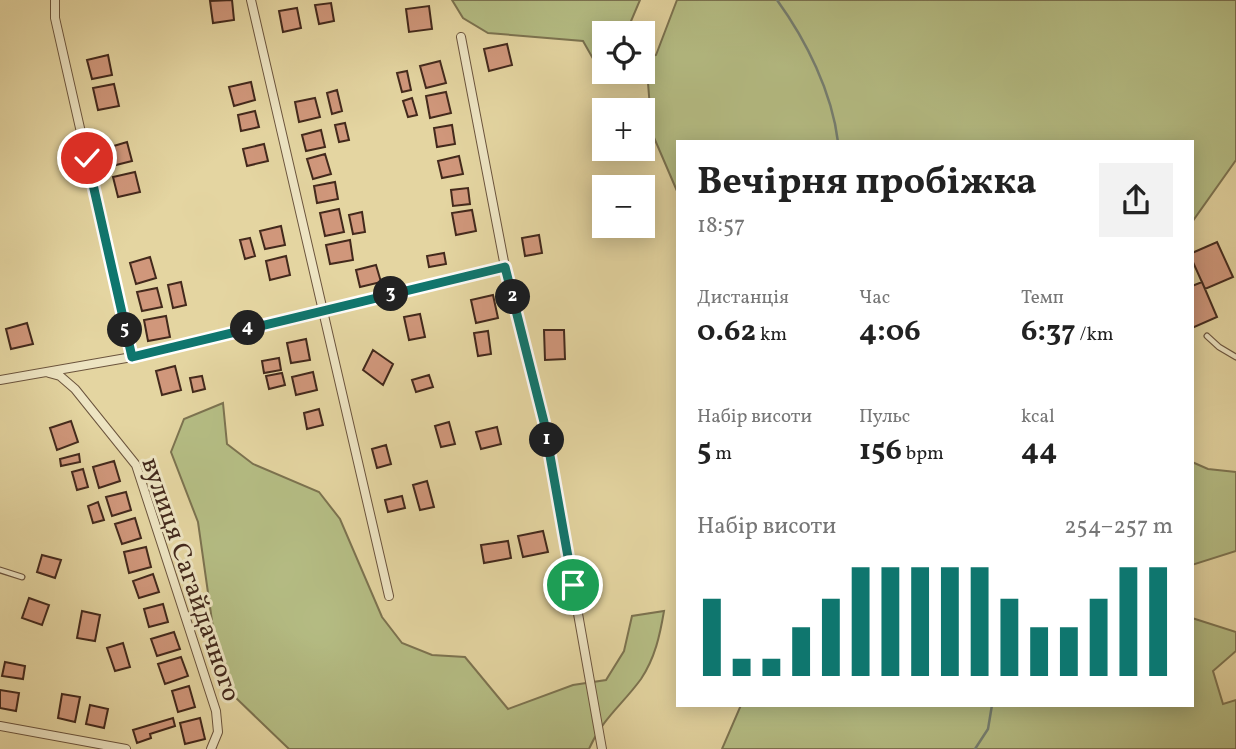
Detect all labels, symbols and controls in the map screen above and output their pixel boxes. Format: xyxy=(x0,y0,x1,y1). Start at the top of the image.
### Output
map controls xyxy=(592,21,655,238)
button: locate xyxy=(592,21,655,84)
button: + xyxy=(592,98,655,161)
pin xyxy=(57,128,117,188)
icon: check xyxy=(68,139,106,177)
text: Вечірня пробіжка xyxy=(697,157,1037,210)
button: share xyxy=(1099,163,1173,237)
button: − xyxy=(592,175,655,238)
text: 18:57 xyxy=(697,210,745,242)
pin: 3 xyxy=(374,276,408,312)
text: 3 xyxy=(386,280,395,306)
pin: 2 xyxy=(496,280,530,314)
text: 2 xyxy=(508,283,517,309)
text: Дистанція xyxy=(697,285,789,311)
text: Час xyxy=(859,285,890,311)
text: Темп xyxy=(1021,285,1064,311)
pin: 4 xyxy=(230,310,266,346)
text: 0.62 xyxy=(697,311,756,353)
text: 4:06 xyxy=(859,311,921,353)
text: 6:37 xyxy=(1021,311,1076,353)
pin: 5 xyxy=(108,312,142,348)
text: 4 xyxy=(242,314,253,340)
text: 5 xyxy=(120,316,129,342)
text: km xyxy=(756,322,787,348)
text: /km xyxy=(1076,322,1114,348)
text: Набір висоти xyxy=(697,404,812,430)
text: Пульс xyxy=(859,404,910,430)
text: kcal xyxy=(1021,404,1055,430)
pin: 1 xyxy=(530,422,564,458)
text: 1 xyxy=(543,426,550,452)
text: 5 xyxy=(697,430,711,472)
text: 156 xyxy=(859,430,902,472)
text: 44 xyxy=(1021,430,1057,472)
text: m xyxy=(711,441,732,467)
text: bpm xyxy=(902,441,944,467)
street label: вулиця Сагайдачного xyxy=(131,453,249,706)
text: Набір висоти xyxy=(697,511,836,543)
text: 254–257 m xyxy=(1064,511,1173,543)
pin xyxy=(543,555,603,615)
icon: arrive xyxy=(554,566,592,604)

